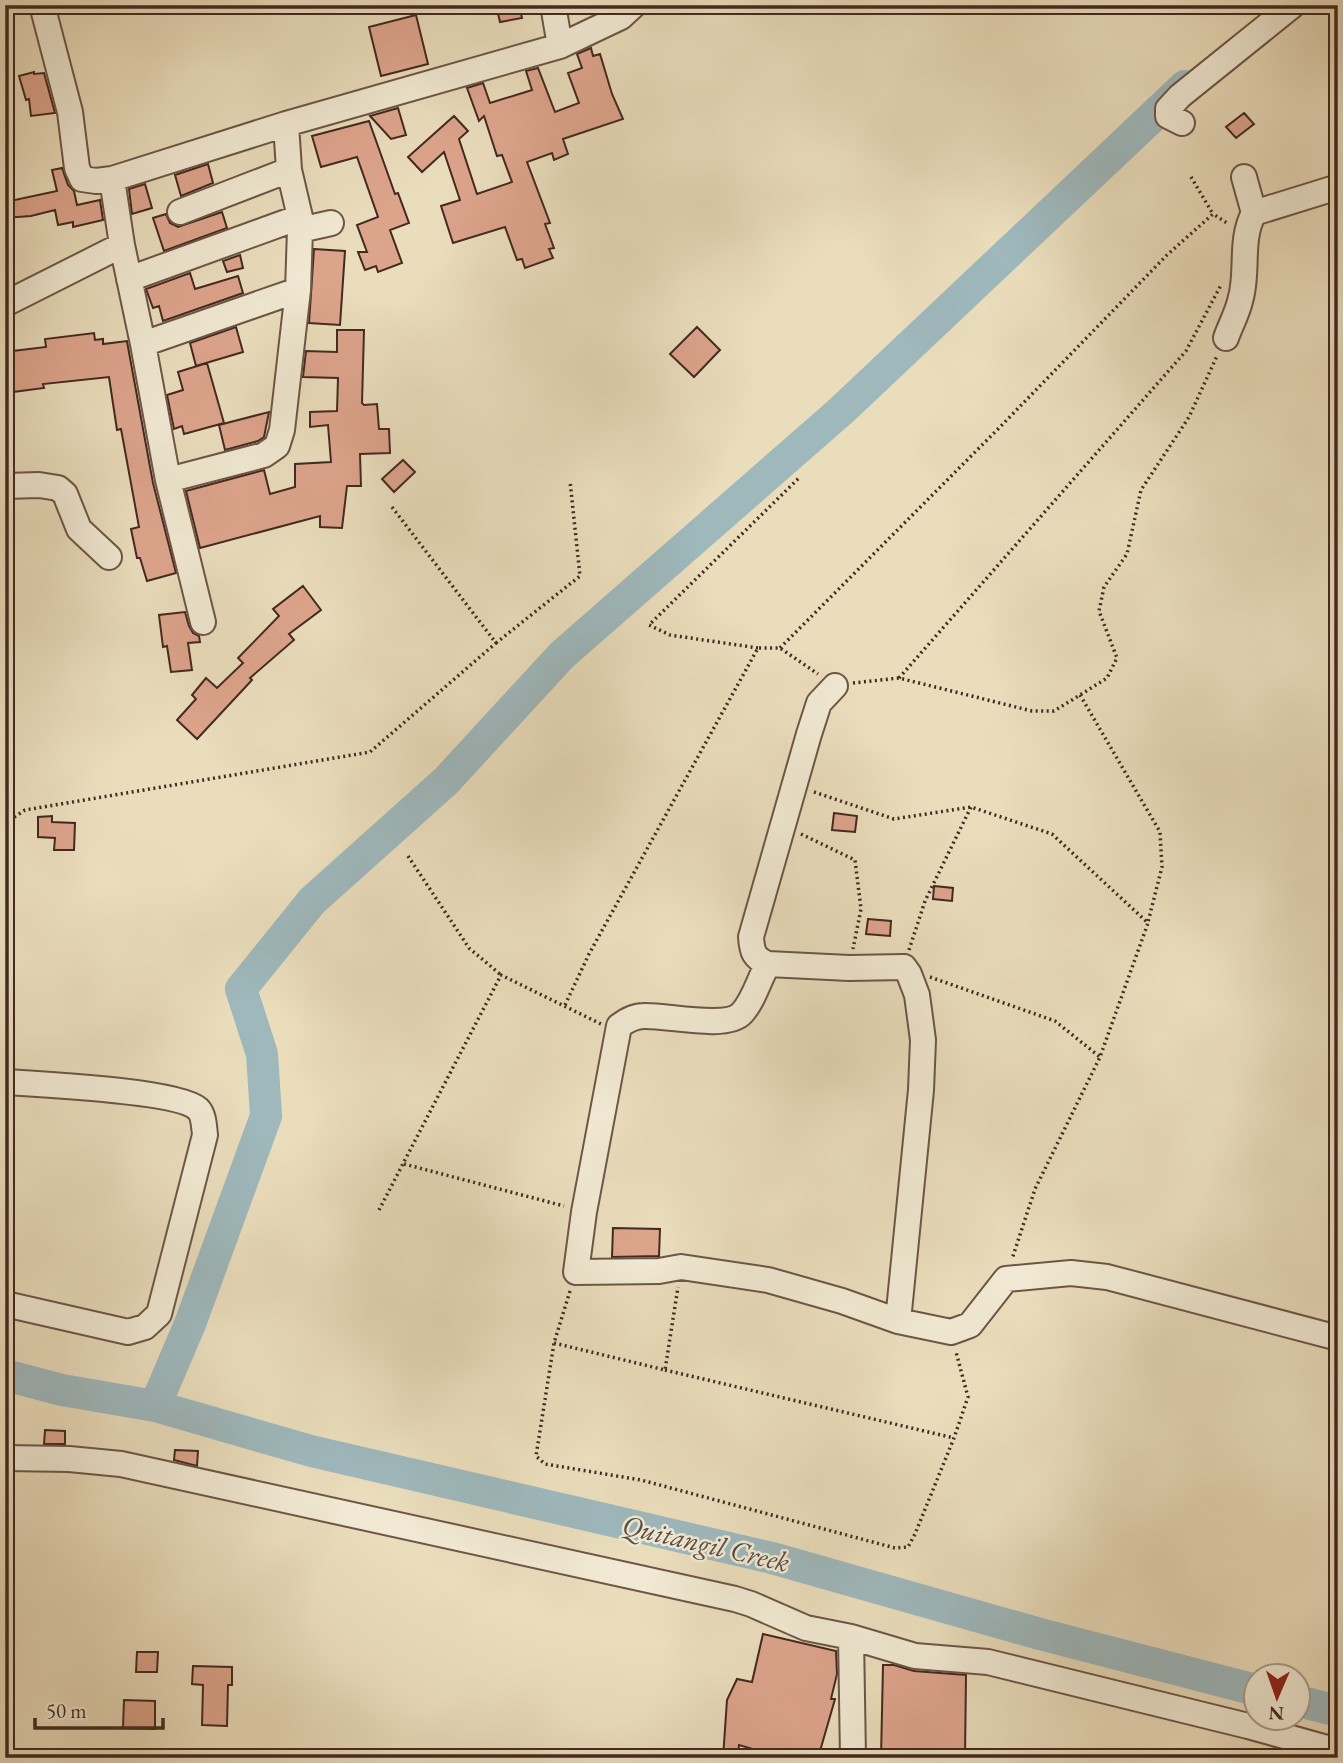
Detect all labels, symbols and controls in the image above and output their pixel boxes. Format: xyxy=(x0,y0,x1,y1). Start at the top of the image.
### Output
water label: Quitangil Creek xyxy=(619,1506,793,1580)
north arrow xyxy=(1242,1662,1312,1732)
scale bar xyxy=(35,1686,163,1730)
text: 50 m xyxy=(46,1697,87,1724)
text: N xyxy=(1268,1701,1285,1726)

